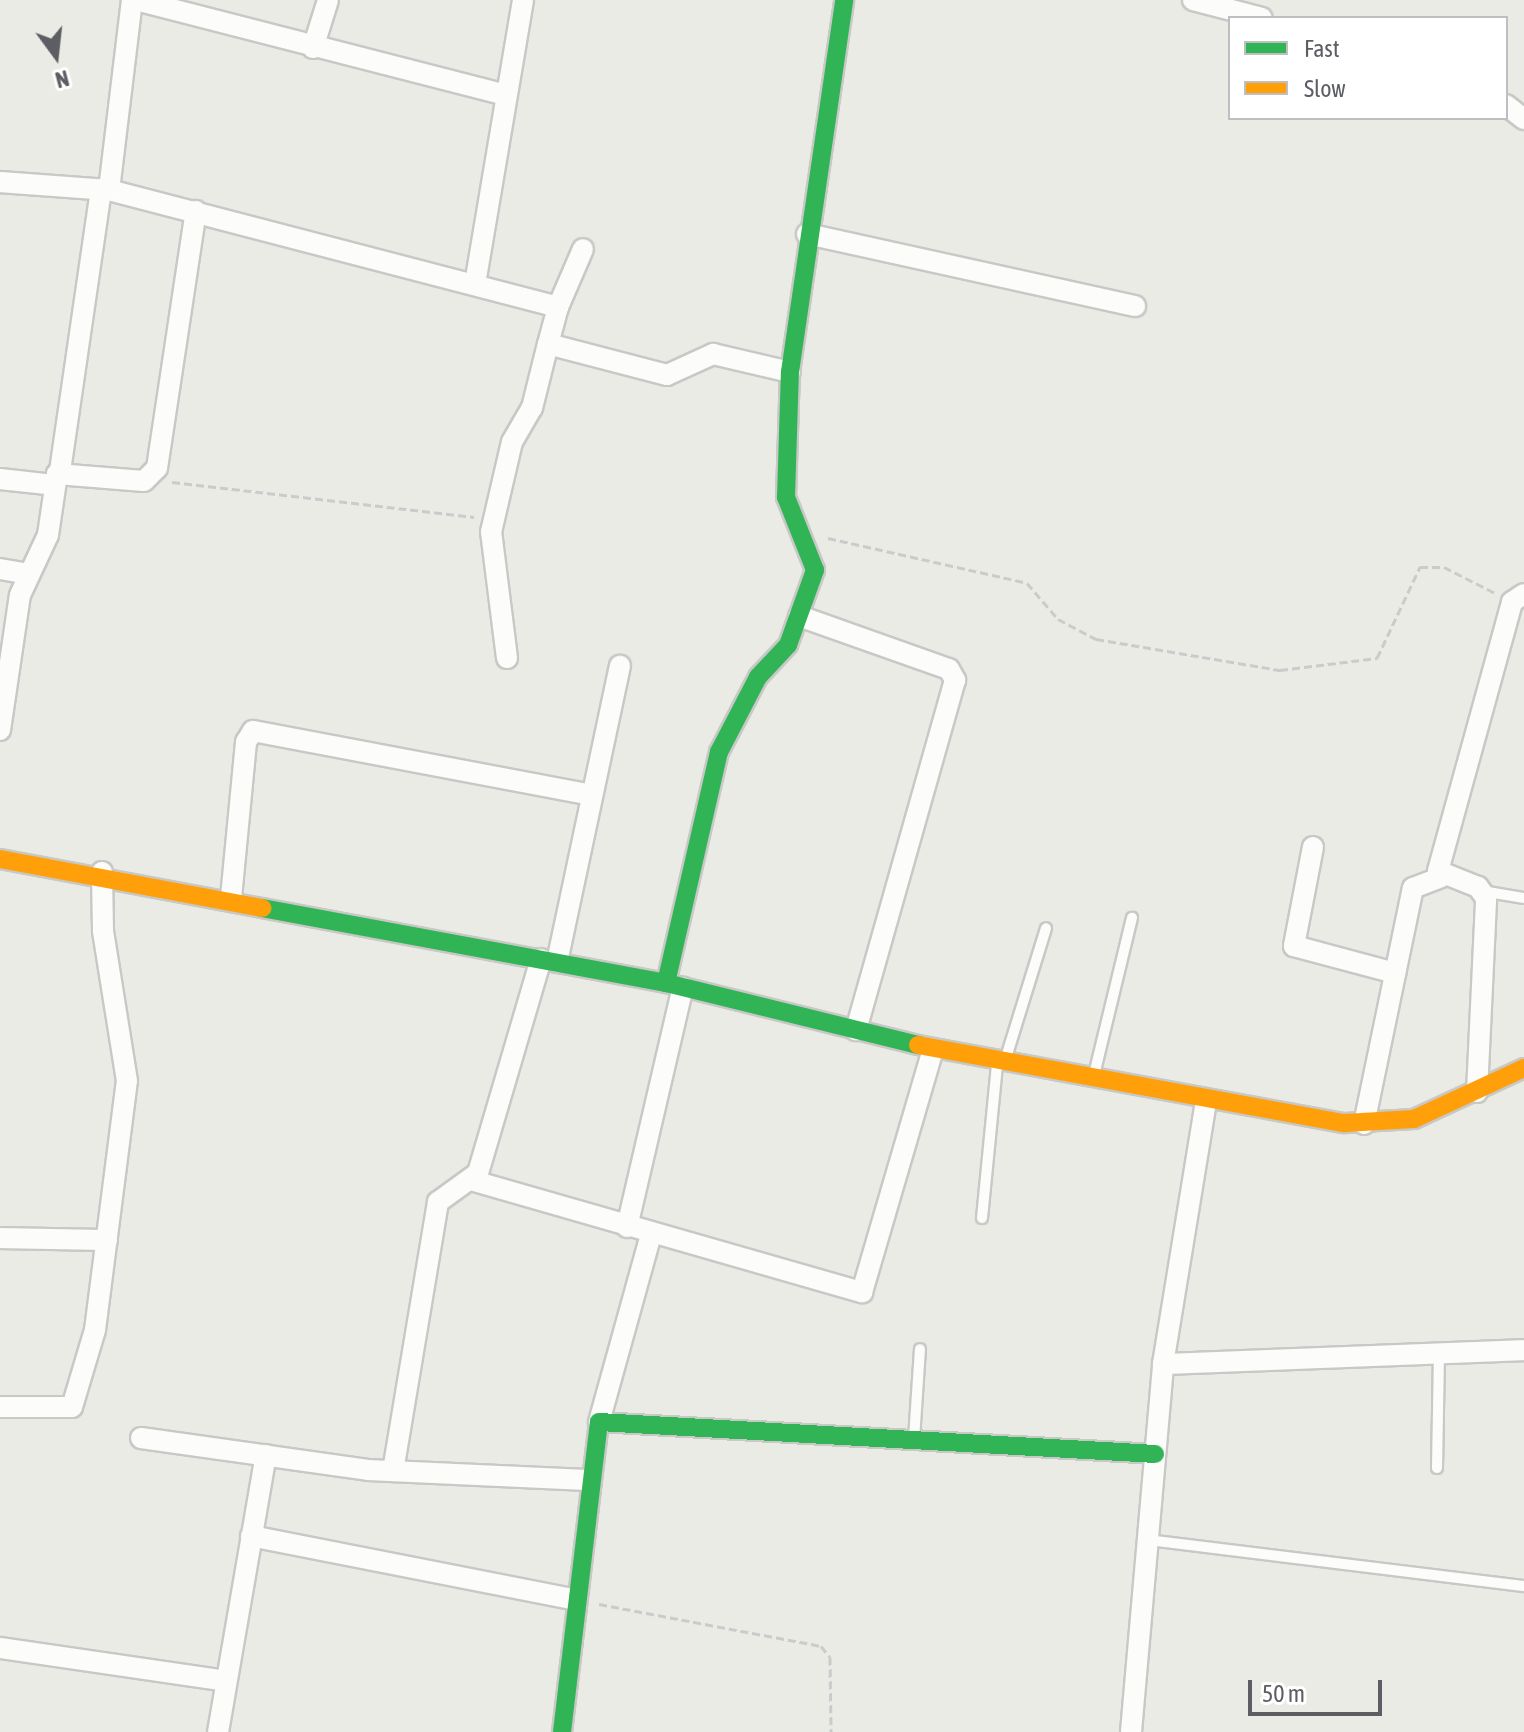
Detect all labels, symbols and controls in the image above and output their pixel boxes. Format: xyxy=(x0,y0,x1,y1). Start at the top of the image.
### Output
north arrow xyxy=(16,16,96,96)
legend xyxy=(1228,16,1508,120)
text: Fast xyxy=(1304,35,1340,62)
text: N xyxy=(53,65,72,93)
text: Slow xyxy=(1304,75,1346,102)
scale bar xyxy=(1252,1664,1386,1714)
text: 50 m xyxy=(1262,1680,1305,1707)

